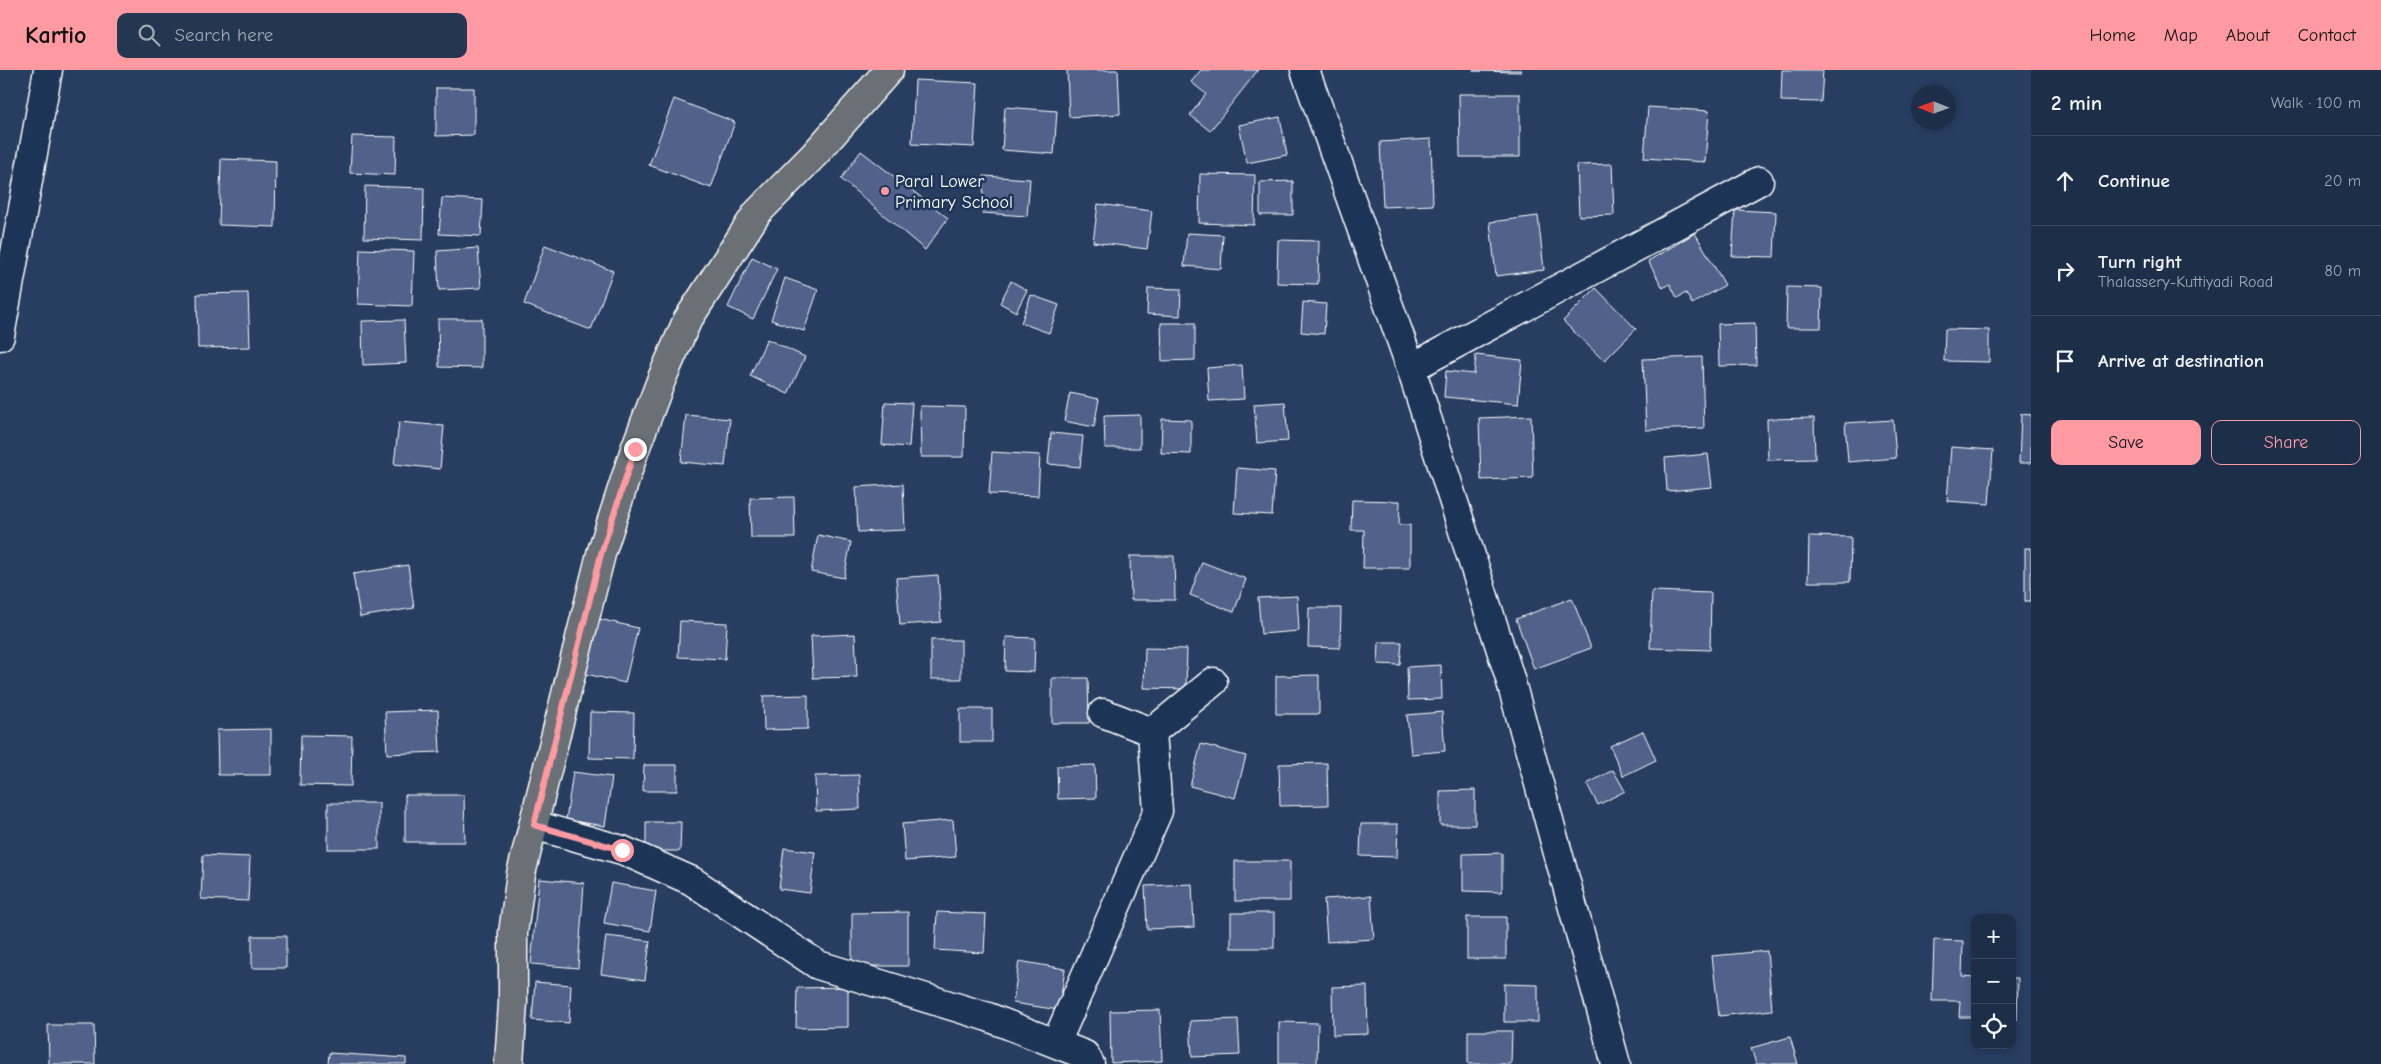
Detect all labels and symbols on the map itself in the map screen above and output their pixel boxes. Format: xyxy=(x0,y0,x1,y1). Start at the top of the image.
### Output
north arrow xyxy=(1911,85,1956,130)
place label: Paral Lower Primary School xyxy=(895,171,1013,213)
marker: Paral Lower Primary School xyxy=(879,185,891,197)
route end xyxy=(624,438,647,461)
route start xyxy=(611,839,634,862)

